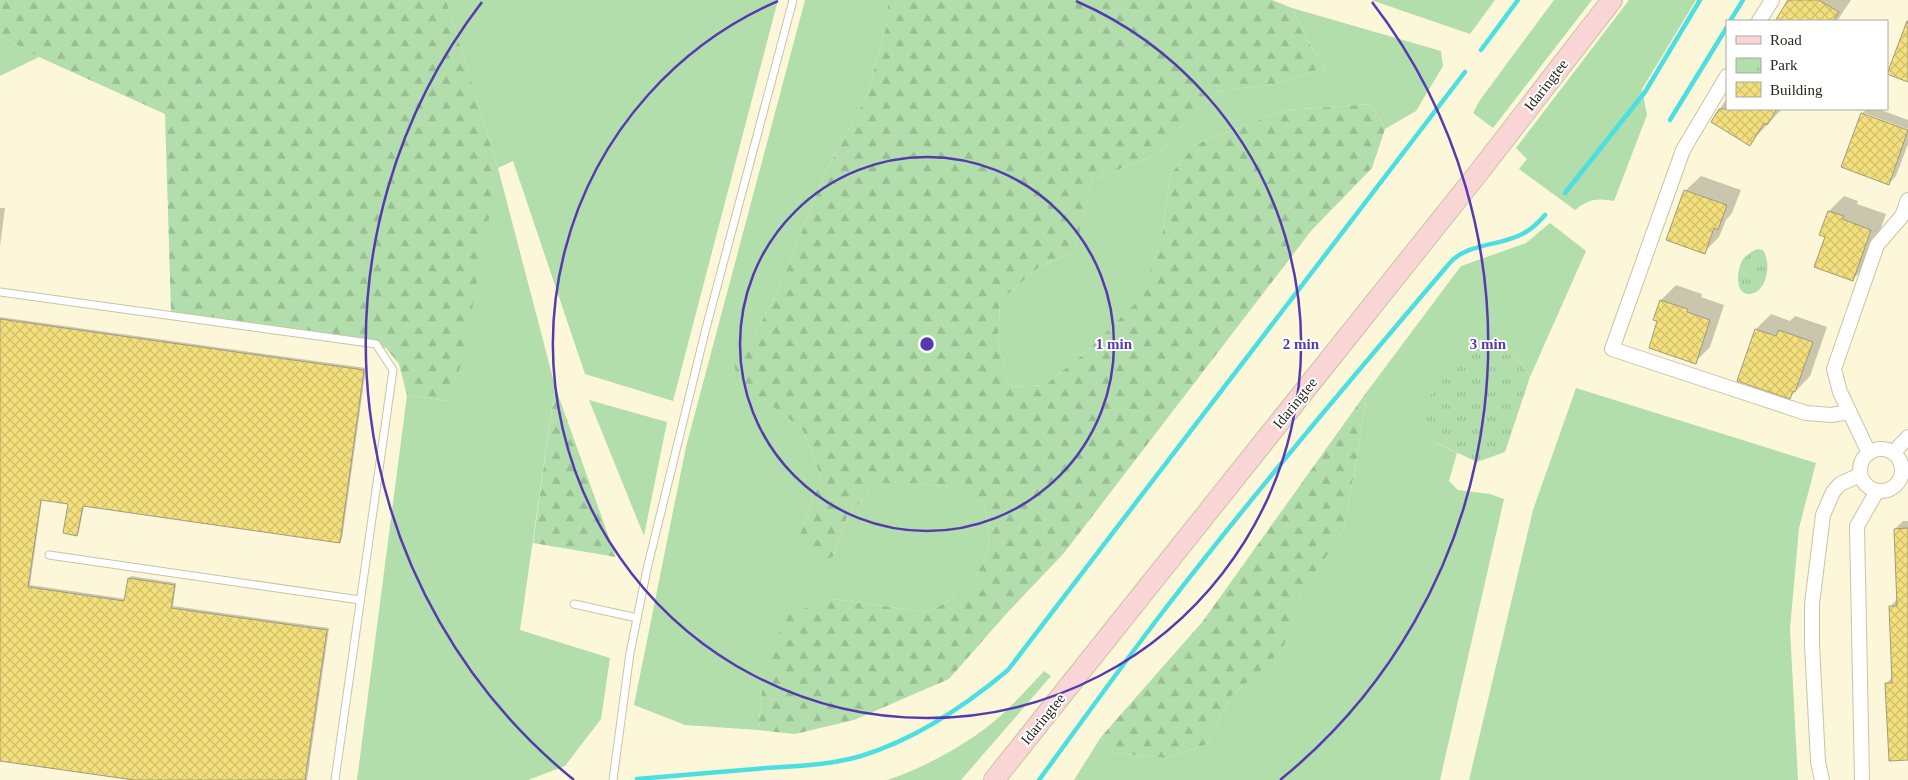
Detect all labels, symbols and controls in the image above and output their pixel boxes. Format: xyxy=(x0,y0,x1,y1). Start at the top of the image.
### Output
legend xyxy=(1726,20,1888,110)
text: Road xyxy=(1770,32,1802,48)
street label: Idaringtee xyxy=(1521,56,1571,114)
text: Park xyxy=(1770,57,1798,73)
text: Building xyxy=(1770,82,1823,98)
centre of rings xyxy=(918,335,936,353)
text: 1 min xyxy=(1096,336,1133,352)
text: 2 min xyxy=(1283,336,1320,352)
text: 3 min xyxy=(1470,336,1507,352)
street label: Idaringtee xyxy=(1270,374,1321,432)
street label: Idaringtee xyxy=(1018,690,1069,748)

